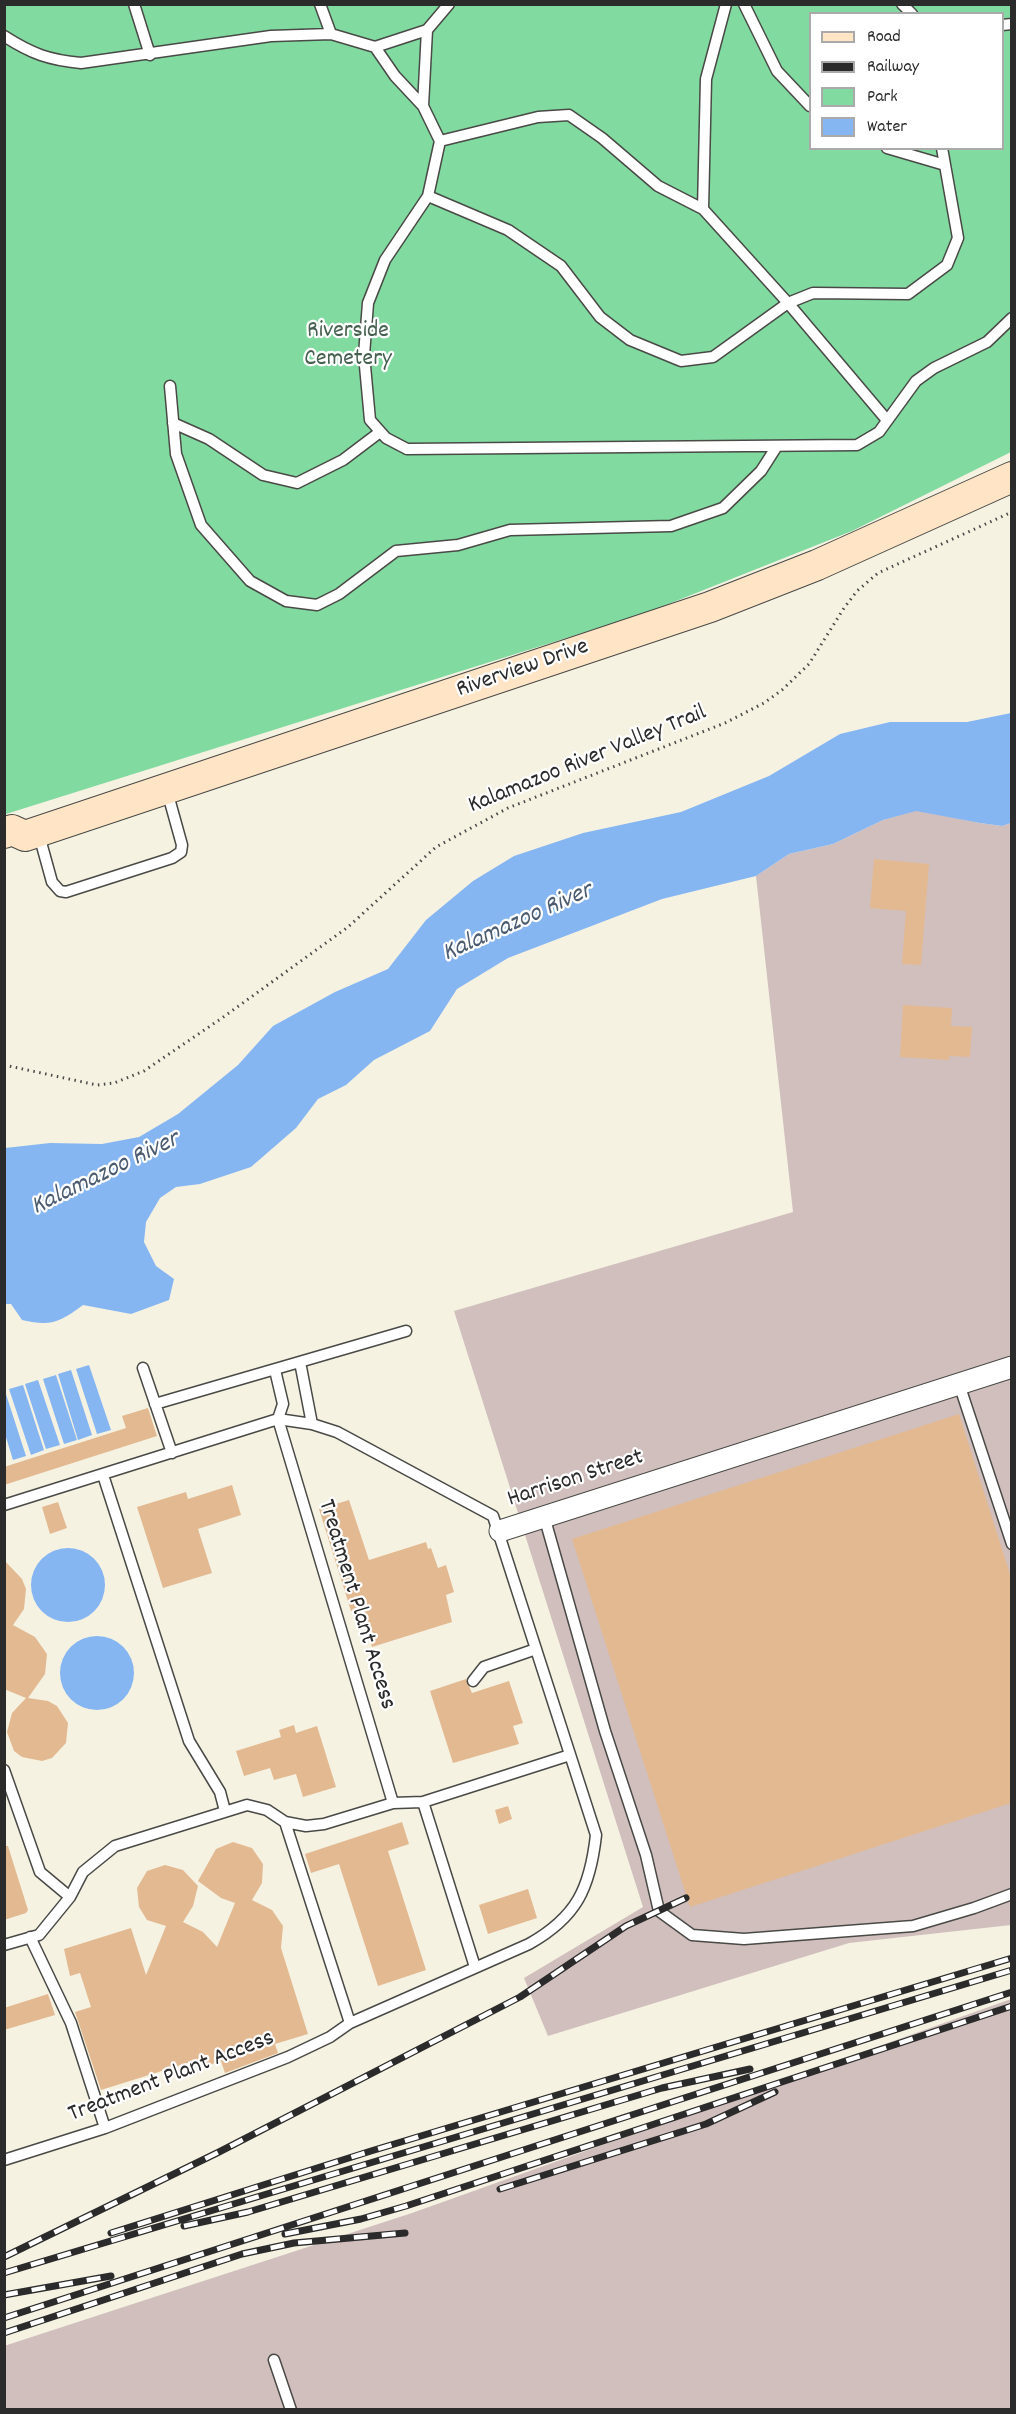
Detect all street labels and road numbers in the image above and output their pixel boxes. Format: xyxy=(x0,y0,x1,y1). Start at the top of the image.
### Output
street label: Riverview Drive xyxy=(453,634,593,706)
street label: Kalamazoo River Valley Trail xyxy=(465,700,711,822)
street label: Harrison Street xyxy=(504,1444,648,1516)
street label: Treatment Plant Access xyxy=(309,1496,401,1714)
street label: Treatment Plant Access xyxy=(65,2025,279,2131)

